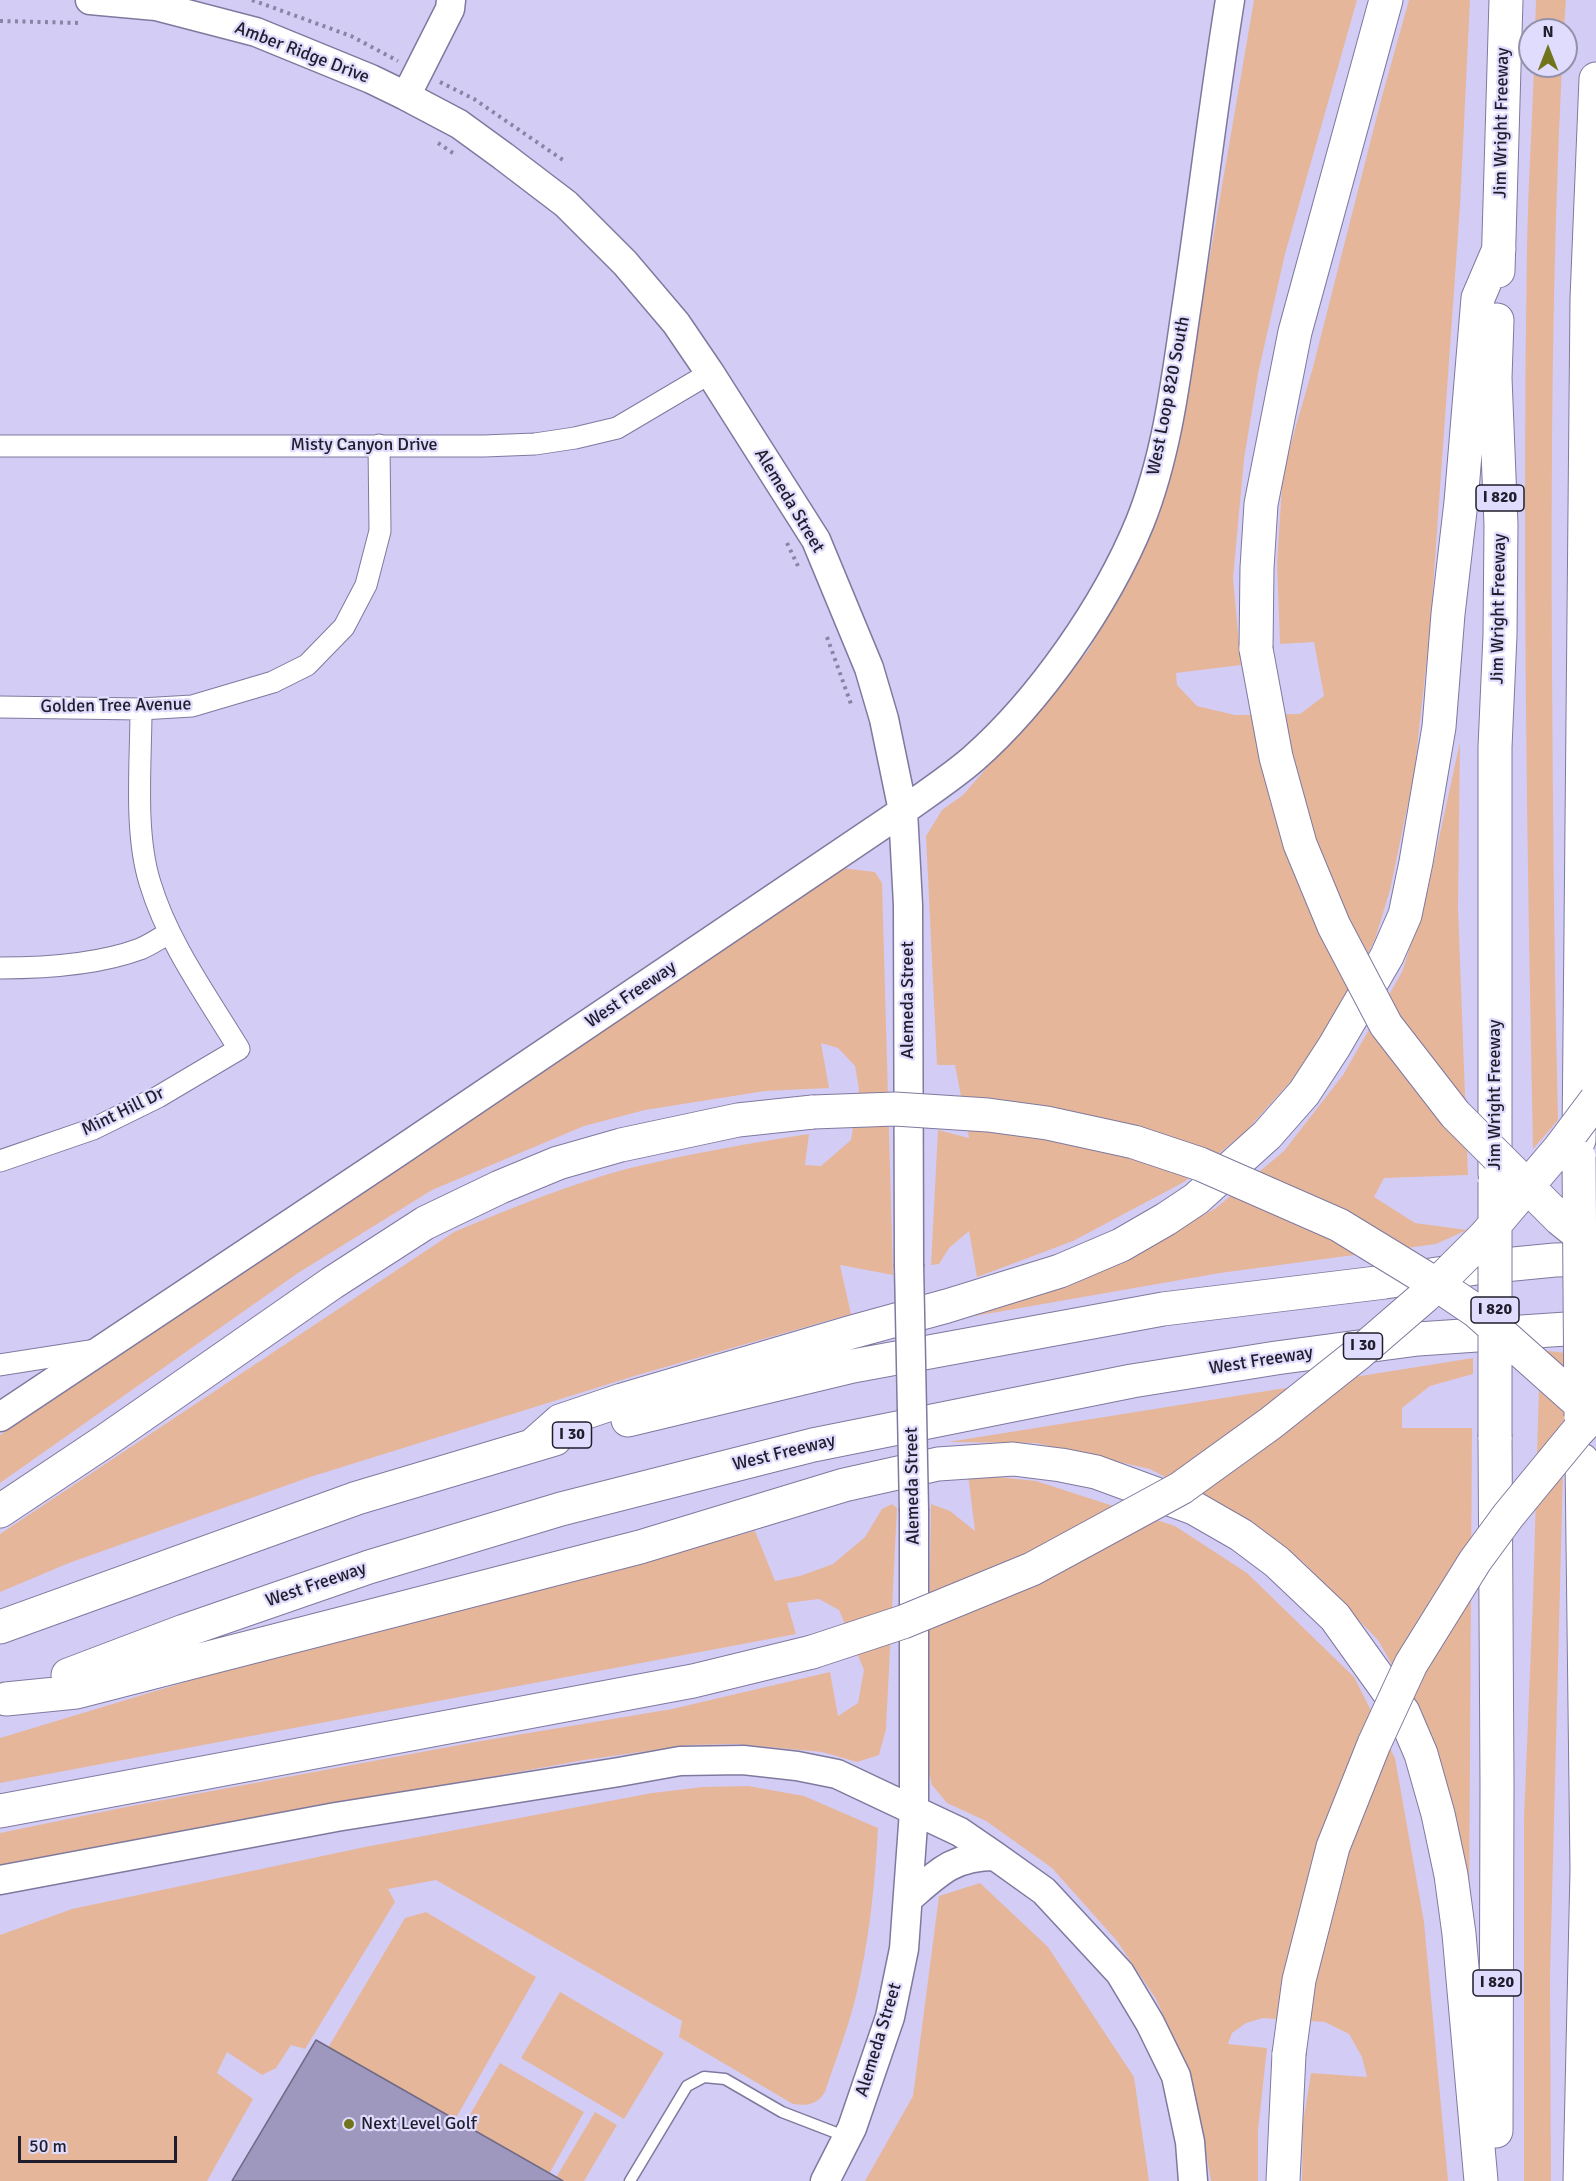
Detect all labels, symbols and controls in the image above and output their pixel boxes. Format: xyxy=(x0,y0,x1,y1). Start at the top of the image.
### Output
street label: Amber Ridge Drive xyxy=(232,17,372,89)
north arrow xyxy=(1518,18,1578,78)
text: N xyxy=(1542,22,1554,42)
street label: Jim Wright Freeway xyxy=(1490,47,1514,199)
street label: West Loop 820 South xyxy=(1143,315,1195,477)
street label: Misty Canyon Drive xyxy=(290,434,438,456)
street label: Alemeda Street xyxy=(749,445,829,557)
road number: I 820 xyxy=(1476,485,1524,511)
street label: Jim Wright Freeway xyxy=(1487,533,1511,685)
street label: Golden Tree Avenue xyxy=(40,694,192,718)
street label: Alemeda Street xyxy=(897,941,919,1059)
street label: West Freeway xyxy=(581,957,681,1033)
street label: Jim Wright Freeway xyxy=(1484,1020,1506,1170)
street label: Mint Hill Dr xyxy=(78,1083,168,1141)
road number: I 820 xyxy=(1471,1297,1519,1323)
road number: I 30 xyxy=(1344,1333,1382,1359)
street label: West Freeway xyxy=(1207,1342,1315,1380)
road number: I 30 xyxy=(552,1422,592,1448)
street label: Alemeda Street xyxy=(901,1427,925,1545)
street label: West Freeway xyxy=(730,1430,838,1476)
street label: West Freeway xyxy=(263,1558,369,1612)
road number: I 820 xyxy=(1473,1970,1521,1996)
street label: Alemeda Street xyxy=(851,1981,907,2099)
place label: Next Level Golf xyxy=(361,2113,477,2135)
marker: Next Level Golf xyxy=(342,2117,356,2131)
scale bar xyxy=(21,2124,180,2162)
text: 50 m xyxy=(29,2135,67,2157)

